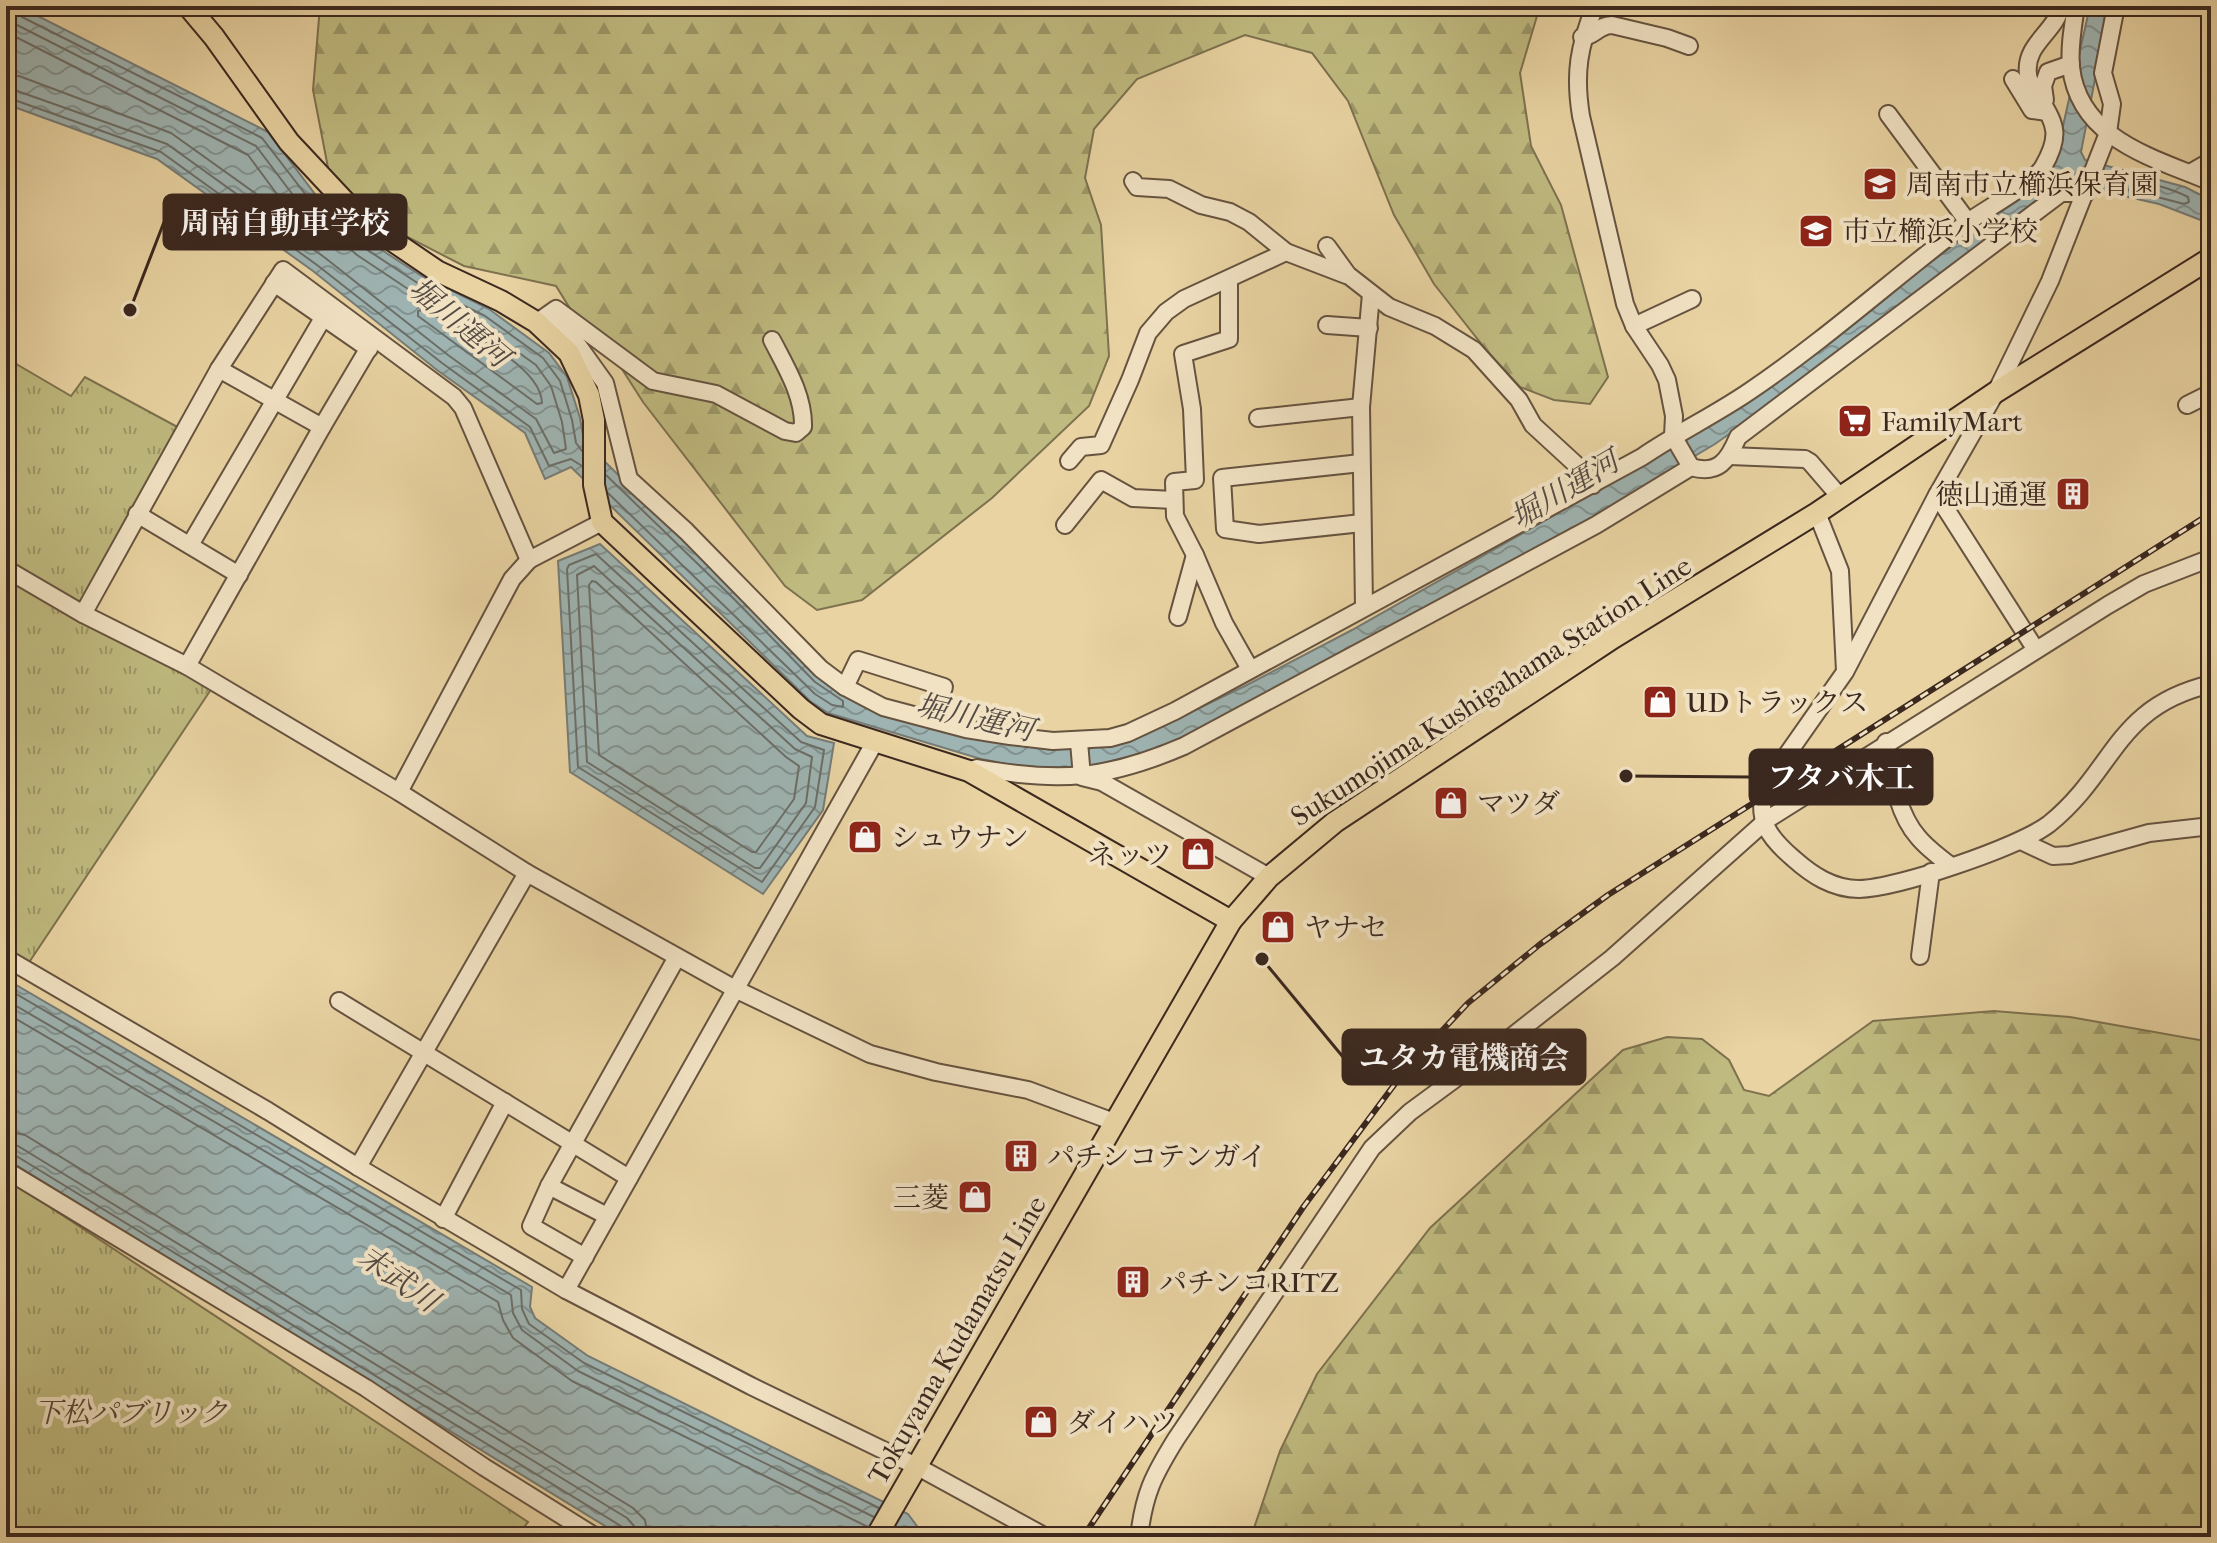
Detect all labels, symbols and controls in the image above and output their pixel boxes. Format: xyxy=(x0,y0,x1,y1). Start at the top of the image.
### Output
school or university icon: 周南市立櫛浜保育園 xyxy=(1861,165,1899,203)
place label: 周南市立櫛浜保育園 xyxy=(1906,168,2158,201)
callout: 周南自動車学校 xyxy=(164,195,406,249)
text: 周南自動車学校 xyxy=(180,206,390,241)
school or university icon: 市立櫛浜小学校 xyxy=(1797,212,1835,250)
place label: 市立櫛浜小学校 xyxy=(1842,215,2038,248)
water label: 堀川運河 xyxy=(402,271,520,378)
supermarket icon: FamilyMart xyxy=(1836,402,1874,440)
place label: FamilyMart xyxy=(1881,405,2023,438)
water label: 堀川運河 xyxy=(1505,442,1630,536)
building icon: 徳山通運 xyxy=(2054,475,2092,513)
place label: 徳山通運 xyxy=(1935,478,2047,511)
street label: Sukumojima Kushigahama Station Line xyxy=(1285,549,1697,833)
shop icon: UDトラックス xyxy=(1641,683,1679,721)
place label: UDトラックス xyxy=(1686,686,1868,719)
water label: 堀川運河 xyxy=(913,687,1042,750)
callout: フタバ木工 xyxy=(1750,750,1932,804)
text: フタバ木工 xyxy=(1767,761,1915,796)
shop icon: マツダ xyxy=(1432,784,1470,822)
place label: マツダ xyxy=(1477,787,1560,820)
shop icon: シュウナン xyxy=(846,818,884,856)
place label: シュウナン xyxy=(891,821,1029,854)
shop icon: ネッツ xyxy=(1179,835,1217,873)
place label: ネッツ xyxy=(1088,838,1172,871)
shop icon: ヤナセ xyxy=(1259,908,1297,946)
place label: ヤナセ xyxy=(1304,911,1387,944)
callout: ユタカ電機商会 xyxy=(1343,1030,1585,1084)
text: ユタカ電機商会 xyxy=(1359,1041,1569,1076)
building icon: パチンコテンガイ xyxy=(1002,1137,1040,1175)
place label: パチンコテンガイ xyxy=(1047,1140,1267,1173)
shop icon: 三菱 xyxy=(956,1178,994,1216)
place label: 三菱 xyxy=(893,1181,949,1214)
street label: Tokuyama Kudamatsu Line xyxy=(861,1190,1053,1490)
water label: 末武川 xyxy=(351,1239,447,1321)
building icon: パチンコRITZ xyxy=(1114,1263,1152,1301)
place label: パチンコRITZ xyxy=(1159,1266,1339,1299)
park label: 下松パブリック xyxy=(34,1396,228,1429)
shop icon: ダイハツ xyxy=(1022,1403,1060,1441)
place label: ダイハツ xyxy=(1067,1406,1178,1439)

